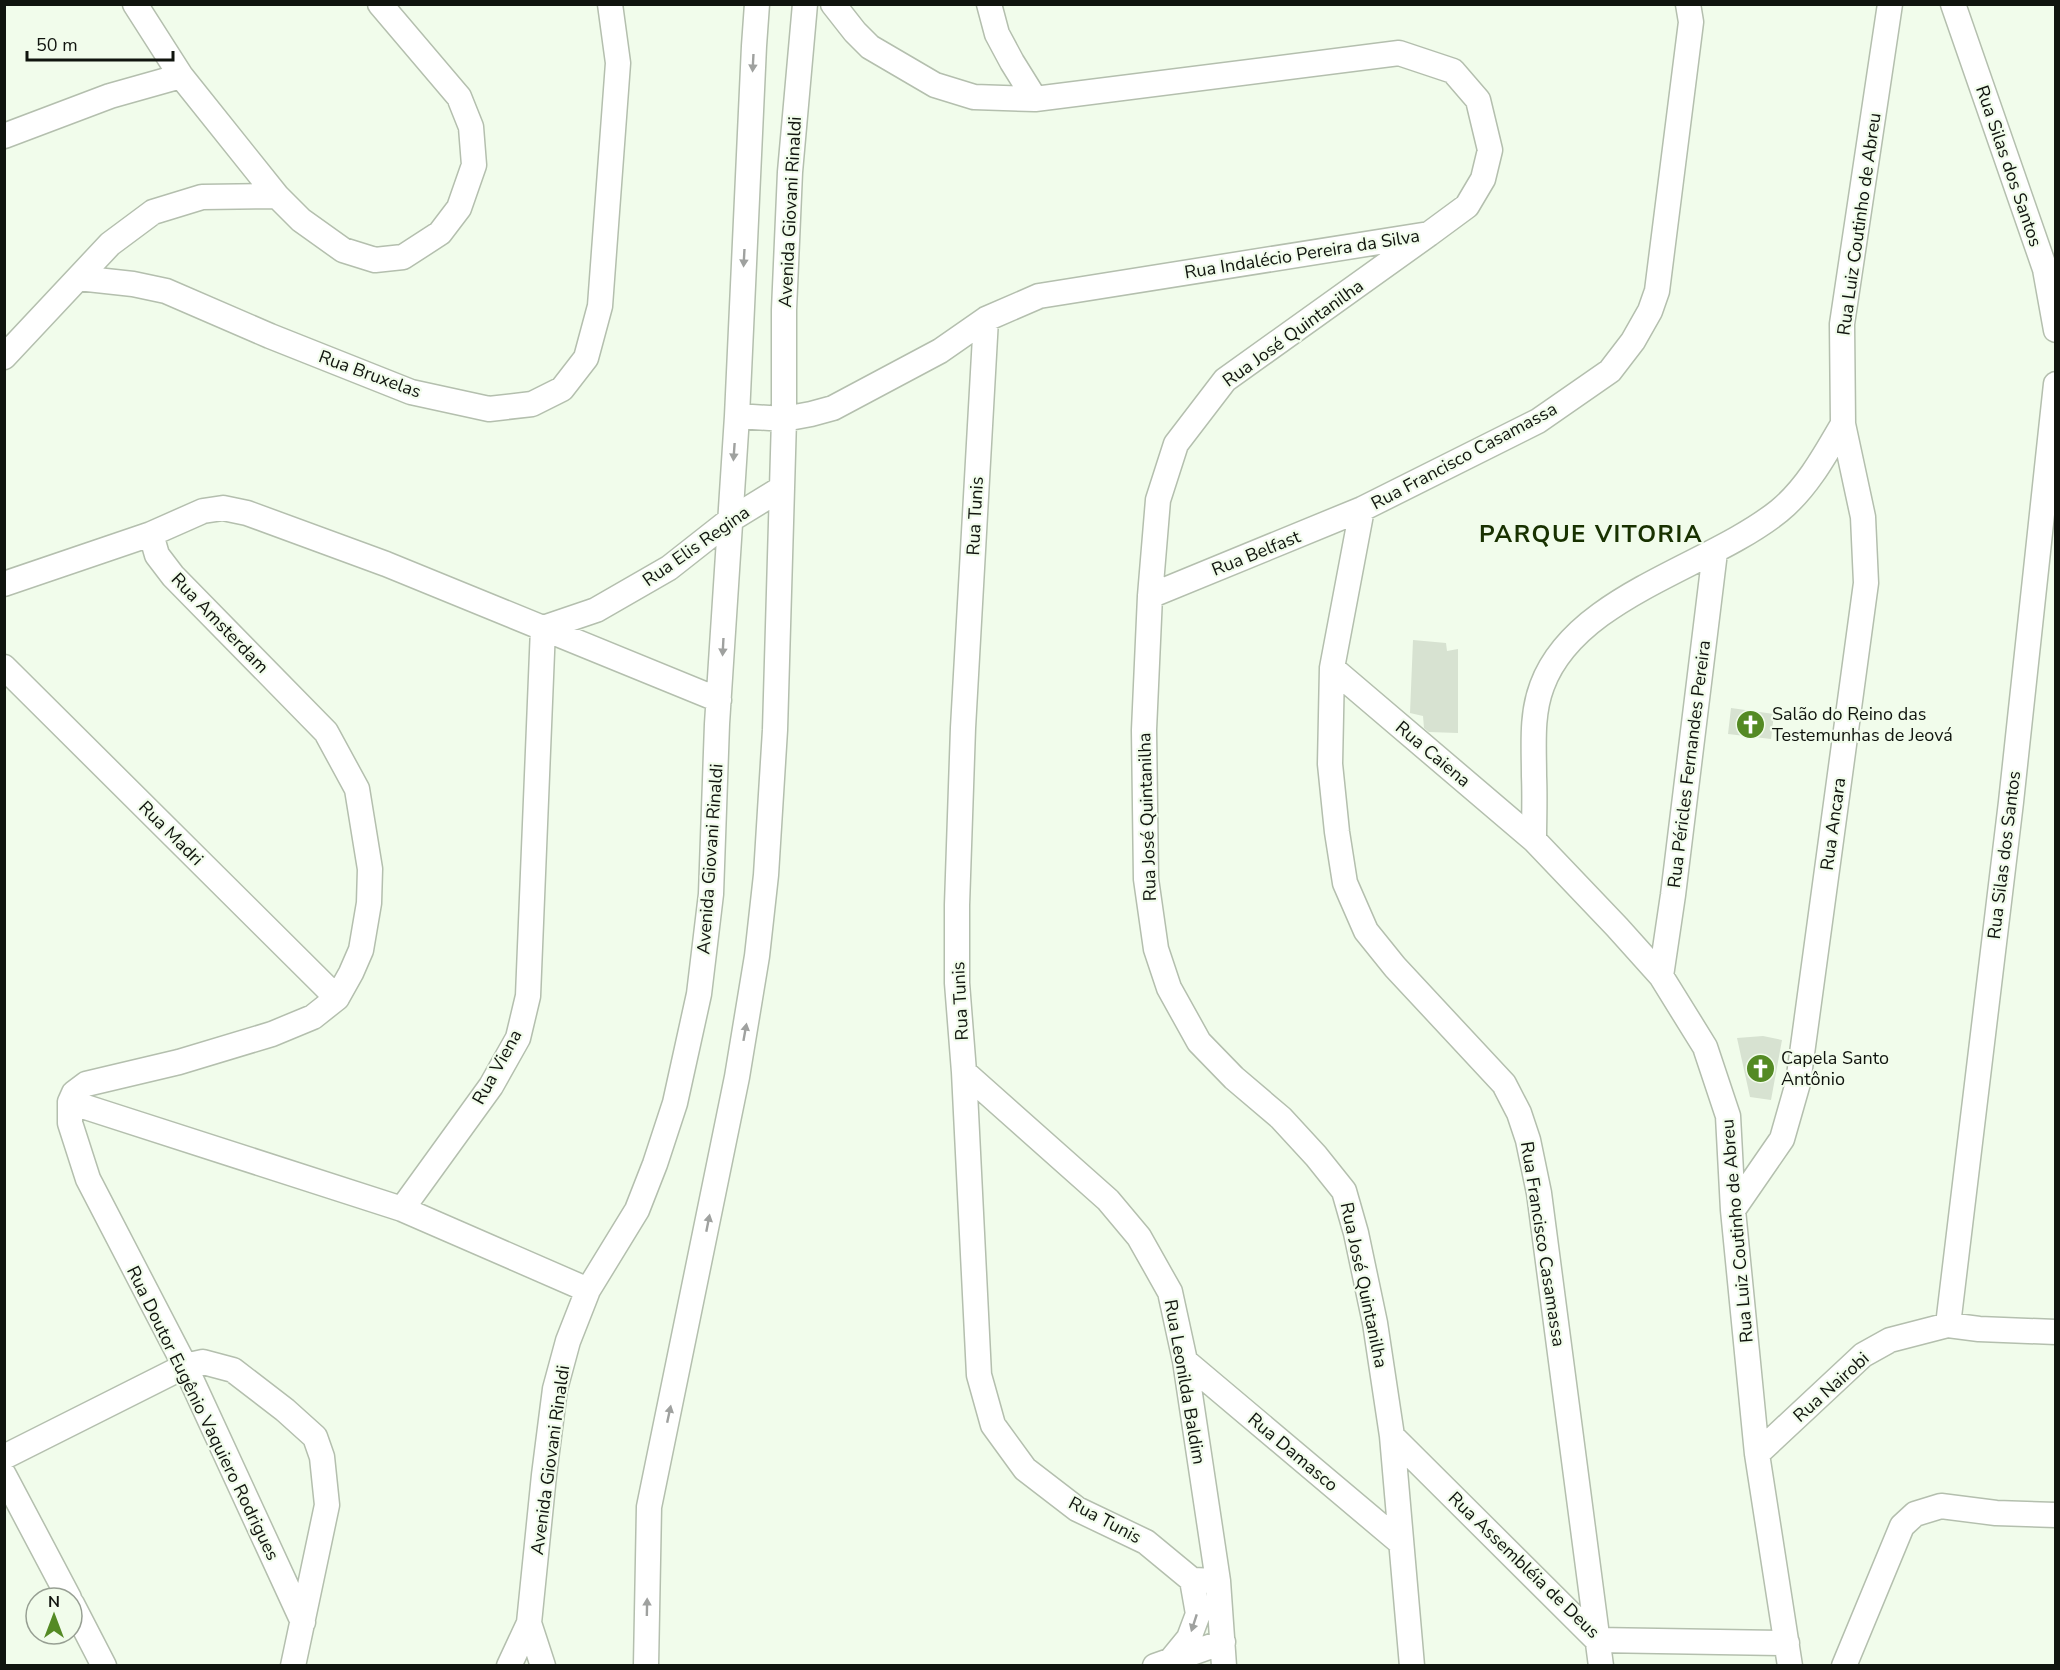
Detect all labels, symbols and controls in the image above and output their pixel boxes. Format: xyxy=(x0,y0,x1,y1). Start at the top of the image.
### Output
scale bar xyxy=(27,24,172,62)
text: 50 m xyxy=(36,33,78,57)
one-way arrow xyxy=(748,53,757,72)
street label: Rua Silas dos Santos xyxy=(1970,82,2048,250)
street label: Rua Luiz Coutinho de Abreu xyxy=(1831,111,1887,337)
street label: Avenida Giovani Rinaldi xyxy=(773,116,807,308)
street label: Rua Indalécio Pereira da Silva xyxy=(1183,224,1421,284)
one-way arrow xyxy=(739,248,748,267)
street label: Rua José Quintanilha xyxy=(1218,274,1368,392)
street label: Rua Bruxelas xyxy=(315,344,425,404)
street label: Rua Francisco Casamassa xyxy=(1367,397,1561,515)
one-way arrow xyxy=(730,443,739,462)
street label: Rua Tunis xyxy=(961,476,989,556)
street label: Rua Elis Regina xyxy=(638,500,754,592)
district label: PARQUE VITORIA xyxy=(1479,518,1703,550)
street label: Rua Belfast xyxy=(1208,524,1305,582)
street label: Rua Amsterdam xyxy=(166,568,274,678)
one-way arrow xyxy=(718,638,727,657)
street label: Rua Péricles Fernandes Pereira xyxy=(1662,639,1716,889)
place label: Salão do Reino das Testemunhas de Jeová xyxy=(1772,702,1953,747)
church icon: Salão do Reino das Testemunhas de Jeová xyxy=(1735,708,1767,740)
street label: Rua Caiena xyxy=(1390,716,1476,792)
street label: Rua José Quintanilha xyxy=(1132,732,1162,902)
street label: Avenida Giovani Rinaldi xyxy=(691,763,729,955)
street label: Rua Silas dos Santos xyxy=(1982,770,2026,940)
street label: Rua Ancara xyxy=(1815,776,1851,872)
street label: Rua Madri xyxy=(133,795,209,871)
street label: Rua Tunis xyxy=(946,961,974,1041)
one-way arrow xyxy=(740,1022,749,1041)
street label: Rua Viena xyxy=(467,1025,527,1109)
place label: Capela Santo Antônio xyxy=(1781,1046,1889,1091)
church icon: Capela Santo Antônio xyxy=(1744,1052,1776,1084)
street label: Rua Luiz Coutinho de Abreu xyxy=(1715,1118,1759,1344)
street label: Rua Francisco Casamassa xyxy=(1515,1140,1571,1348)
street label: Rua José Quintanilha xyxy=(1335,1200,1393,1370)
one-way arrow xyxy=(704,1213,713,1232)
street label: Rua Doutor Eugênio Vaquiero Rodrigues xyxy=(121,1262,285,1564)
street label: Rua Leonilda Baldim xyxy=(1159,1298,1211,1466)
street label: Rua Nairobi xyxy=(1788,1347,1874,1427)
street label: Avenida Giovani Rinaldi xyxy=(525,1364,575,1556)
one-way arrow xyxy=(665,1404,674,1423)
street label: Rua Damasco xyxy=(1243,1407,1343,1497)
street label: Rua Assembléia de Deus xyxy=(1443,1486,1605,1644)
street label: Rua Tunis xyxy=(1064,1491,1146,1549)
north arrow xyxy=(24,1586,84,1646)
text: N xyxy=(48,1591,60,1613)
one-way arrow xyxy=(643,1598,652,1617)
one-way arrow xyxy=(1189,1614,1198,1632)

